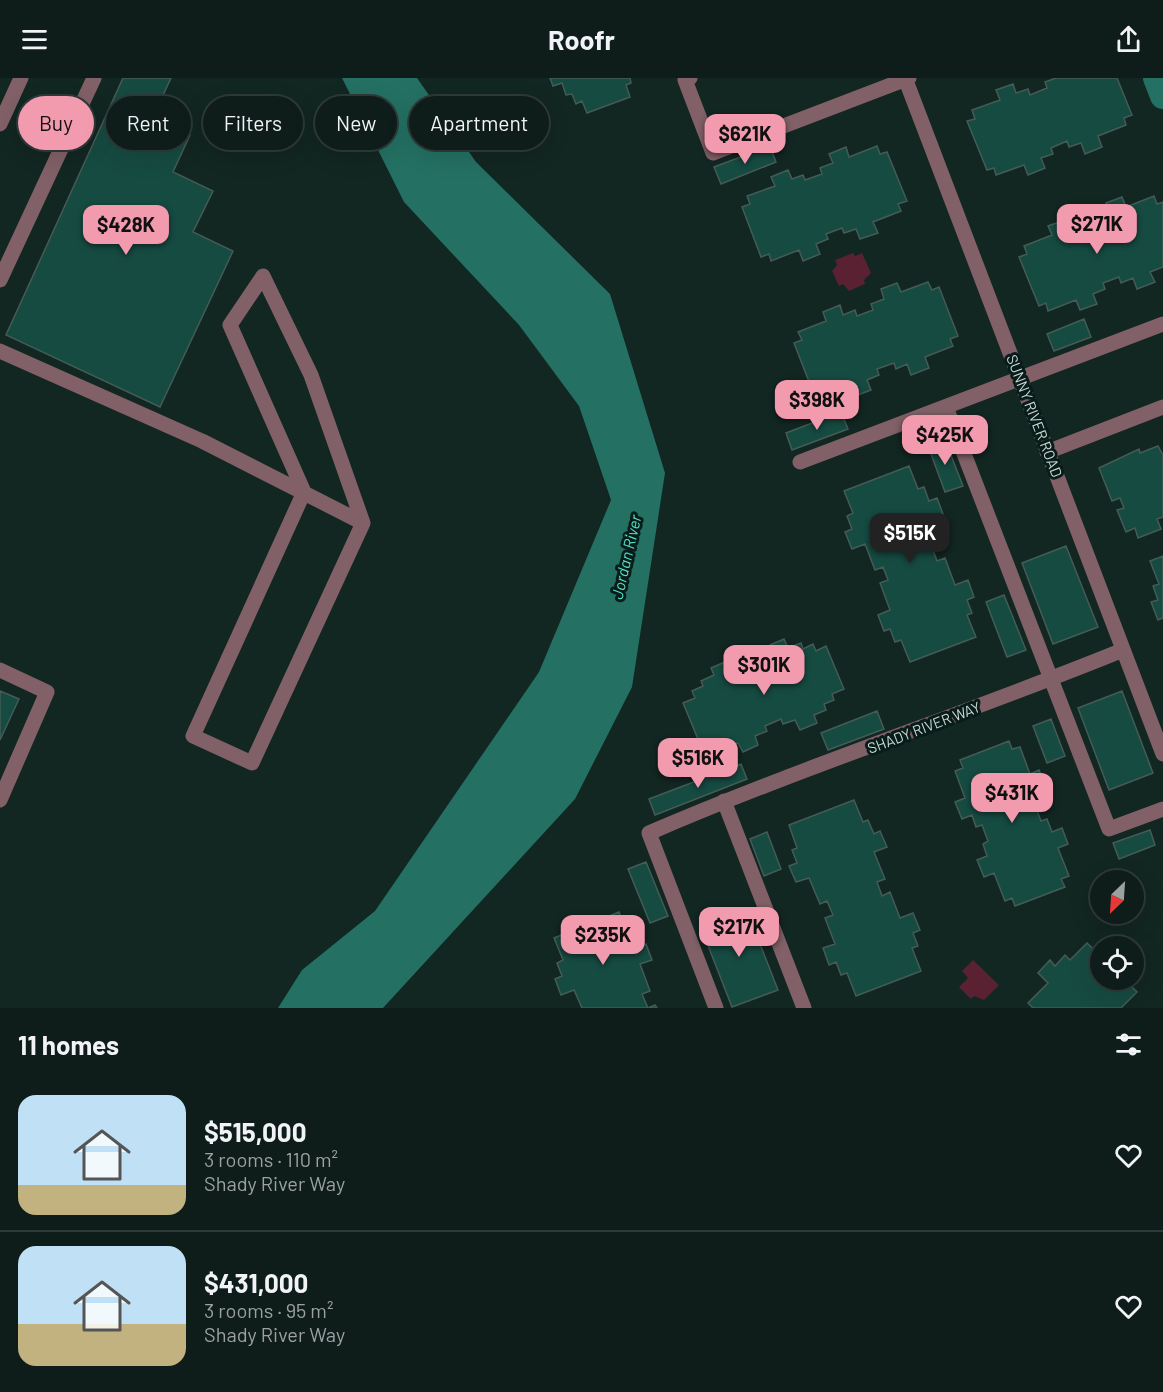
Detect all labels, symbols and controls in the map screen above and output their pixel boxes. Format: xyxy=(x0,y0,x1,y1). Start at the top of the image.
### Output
icon: menu xyxy=(18,23,51,56)
text: Roofr xyxy=(548,23,615,55)
icon: share xyxy=(1112,23,1145,56)
chip: Buy xyxy=(18,96,94,150)
chip: Rent xyxy=(106,96,191,150)
chip: Filters xyxy=(203,96,303,150)
chip: New xyxy=(315,96,397,150)
chip: Apartment xyxy=(409,96,549,150)
pin: $621K xyxy=(703,114,787,165)
text: $621K xyxy=(719,121,771,145)
pin: $271K xyxy=(1055,204,1139,255)
pin: $428K xyxy=(84,205,168,256)
text: $271K xyxy=(1071,211,1123,235)
text: $428K xyxy=(97,212,155,236)
street label: SUNNY RIVER ROAD xyxy=(1003,352,1067,479)
pin: $398K xyxy=(775,380,859,431)
text: $398K xyxy=(789,387,845,411)
pin: $425K xyxy=(903,415,987,466)
text: $425K xyxy=(916,422,974,446)
water label: Jordan River xyxy=(607,512,645,601)
pin: $515K xyxy=(868,513,952,564)
text: $515K xyxy=(884,520,936,544)
pin: $301K xyxy=(722,645,806,696)
text: $301K xyxy=(737,652,791,676)
street label: SHADY RIVER WAY xyxy=(865,697,983,757)
pin: $516K xyxy=(656,738,740,789)
text: $516K xyxy=(672,745,724,769)
pin: $431K xyxy=(970,773,1054,824)
text: $431K xyxy=(985,780,1039,804)
north arrow xyxy=(1090,870,1144,924)
map controls xyxy=(1090,870,1144,990)
pin: $217K xyxy=(697,907,781,958)
text: $217K xyxy=(713,914,765,938)
pin: $235K xyxy=(561,915,645,966)
text: $235K xyxy=(575,922,631,946)
button: locate xyxy=(1090,936,1144,990)
icon: filters xyxy=(1112,1028,1145,1061)
text: 11 homes xyxy=(18,1029,119,1060)
text: $515,000 xyxy=(204,1116,307,1147)
icon: home xyxy=(66,1119,138,1191)
icon: heart xyxy=(1112,1139,1145,1172)
text: 3 rooms · 110 m² xyxy=(204,1147,338,1171)
text: Shady River Way xyxy=(204,1171,345,1195)
text: $431,000 xyxy=(204,1267,308,1298)
icon: home xyxy=(66,1270,138,1342)
icon: heart xyxy=(1112,1290,1145,1323)
text: 3 rooms · 95 m² xyxy=(204,1298,333,1322)
text: Shady River Way xyxy=(204,1322,345,1346)

